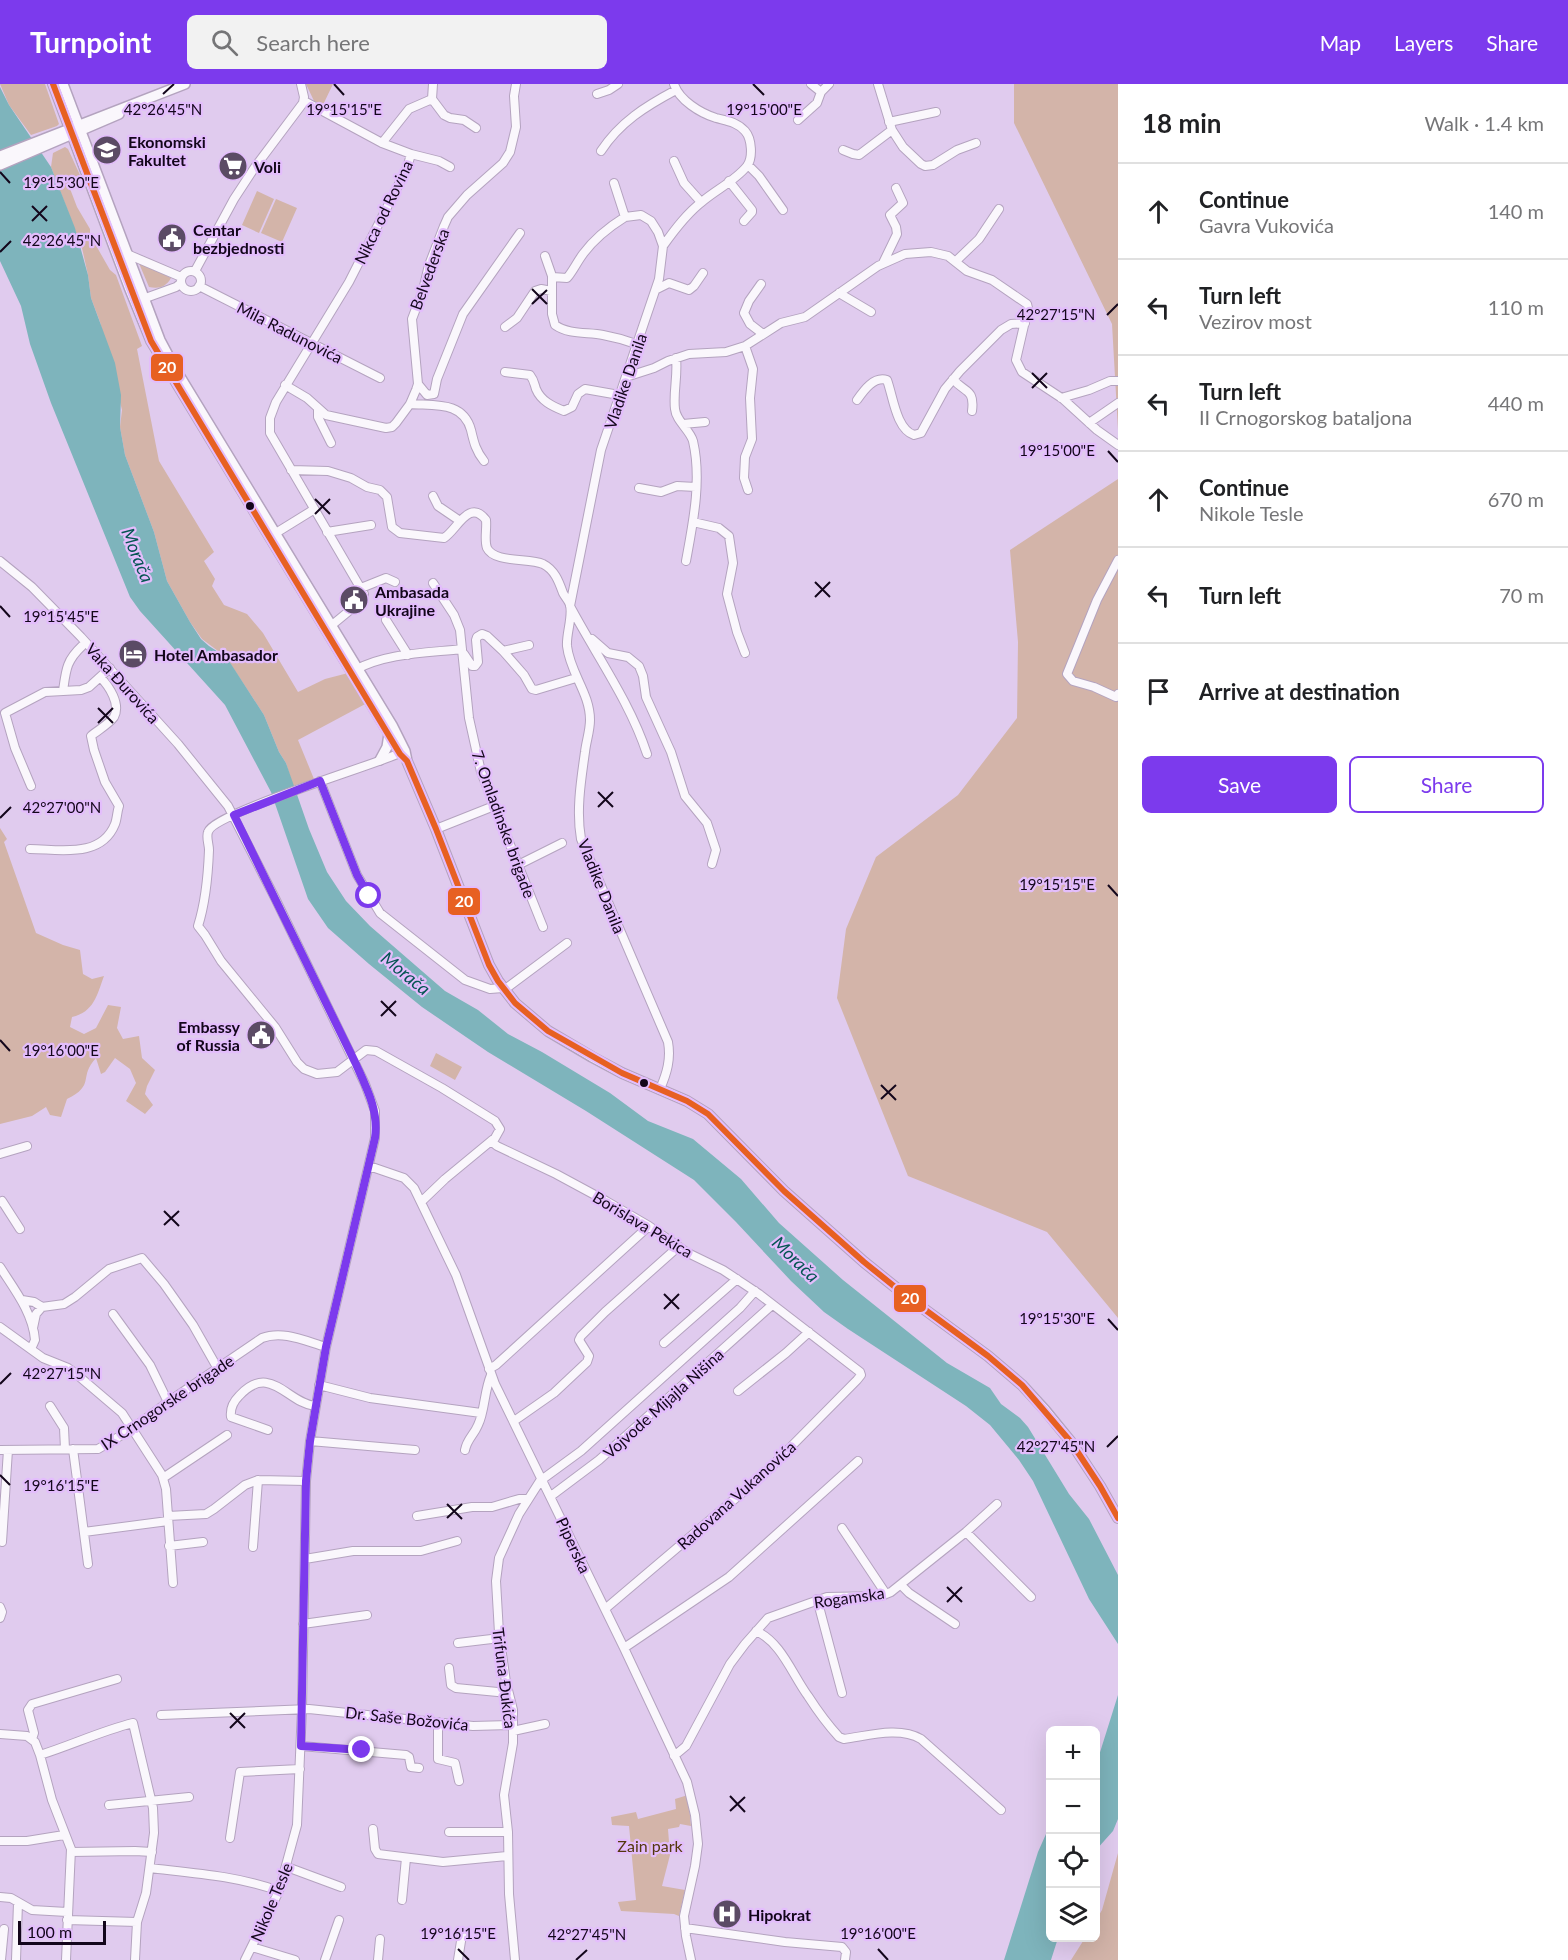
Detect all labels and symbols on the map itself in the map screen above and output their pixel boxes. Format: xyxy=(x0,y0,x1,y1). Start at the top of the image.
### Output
text: 42°26'45"N xyxy=(124,100,202,118)
text: 19°15'15"E xyxy=(306,100,382,118)
text: 19°15'00"E xyxy=(726,100,802,118)
place label: Ekonomski Fakultet xyxy=(128,132,206,169)
school or university icon: Ekonomski Fakultet xyxy=(91,134,123,166)
supermarket icon: Voli xyxy=(217,150,249,182)
place label: Voli xyxy=(253,157,281,176)
street label: Nikca od Rovina xyxy=(350,157,416,267)
text: 19°15'30"E xyxy=(23,173,99,191)
place label: Centar bezbjednosti xyxy=(193,220,284,257)
public building icon: Centar bezbjednosti xyxy=(156,222,188,254)
street label: Belvederska xyxy=(406,226,452,312)
text: 42°26'45"N xyxy=(23,231,101,249)
street label: Mila Radunovića xyxy=(234,297,346,367)
text: 42°27'15"N xyxy=(1017,305,1095,323)
street label: Vladike Danila xyxy=(600,331,650,431)
line badge: 20 xyxy=(150,353,184,382)
text: 20 xyxy=(158,357,176,376)
text: 19°15'00"E xyxy=(1019,441,1095,459)
unlabelled marker xyxy=(244,500,256,512)
water label: Morača xyxy=(117,525,159,585)
place label: Ambasada Ukrajine xyxy=(374,582,449,619)
public building icon: Ambasada Ukrajine xyxy=(338,584,370,616)
text: 19°15'45"E xyxy=(23,607,99,625)
hotel icon: Hotel Ambasador xyxy=(117,638,149,670)
street label: Vaka Đurovića xyxy=(82,639,164,727)
place label: Hotel Ambasador xyxy=(154,645,278,664)
street label: 7. Omladinske brigade xyxy=(468,748,540,900)
text: 42°27'00"N xyxy=(23,798,101,816)
street label: Vladike Danila xyxy=(574,836,630,936)
text: 19°15'15"E xyxy=(1019,875,1095,893)
route start xyxy=(355,882,381,908)
line badge: 20 xyxy=(447,887,481,916)
text: 20 xyxy=(455,891,473,910)
water label: Morača xyxy=(377,947,435,999)
place label: Embassy of Russia xyxy=(176,1017,241,1054)
public building icon: Embassy of Russia xyxy=(245,1019,277,1051)
text: 19°16'00"E xyxy=(23,1041,99,1059)
unlabelled marker xyxy=(638,1077,650,1089)
street label: Borislava Pekica xyxy=(590,1187,696,1261)
water label: Morača xyxy=(768,1231,824,1287)
line badge: 20 xyxy=(893,1284,927,1313)
text: 20 xyxy=(901,1288,919,1307)
text: 19°15'30"E xyxy=(1019,1309,1095,1327)
street label: Vojvode Mijajla Nišina xyxy=(599,1344,727,1462)
street label: IX Crnogorske brigade xyxy=(97,1351,237,1453)
text: 42°27'15"N xyxy=(23,1364,101,1382)
street label: Radovana Vukanovića xyxy=(673,1437,799,1553)
text: 42°27'45"N xyxy=(1017,1437,1095,1455)
text: 19°16'15"E xyxy=(23,1476,99,1494)
street label: Piperska xyxy=(553,1514,595,1576)
street label: Rogamska xyxy=(813,1583,885,1611)
street label: Trifuna Đukića xyxy=(489,1626,521,1730)
street label: Dr. Saše Božovića xyxy=(344,1702,470,1734)
route end xyxy=(348,1736,374,1762)
park label: Zain park xyxy=(617,1836,684,1855)
street label: Nikole Tesle xyxy=(246,1860,296,1944)
hospital icon: Hipokrat xyxy=(711,1898,743,1930)
place label: Hipokrat xyxy=(748,1905,811,1924)
scale bar xyxy=(18,1918,106,1946)
text: 19°16'15"E xyxy=(420,1924,496,1942)
text: 19°16'00"E xyxy=(840,1924,916,1942)
text: 42°27'45"N xyxy=(548,1925,626,1943)

